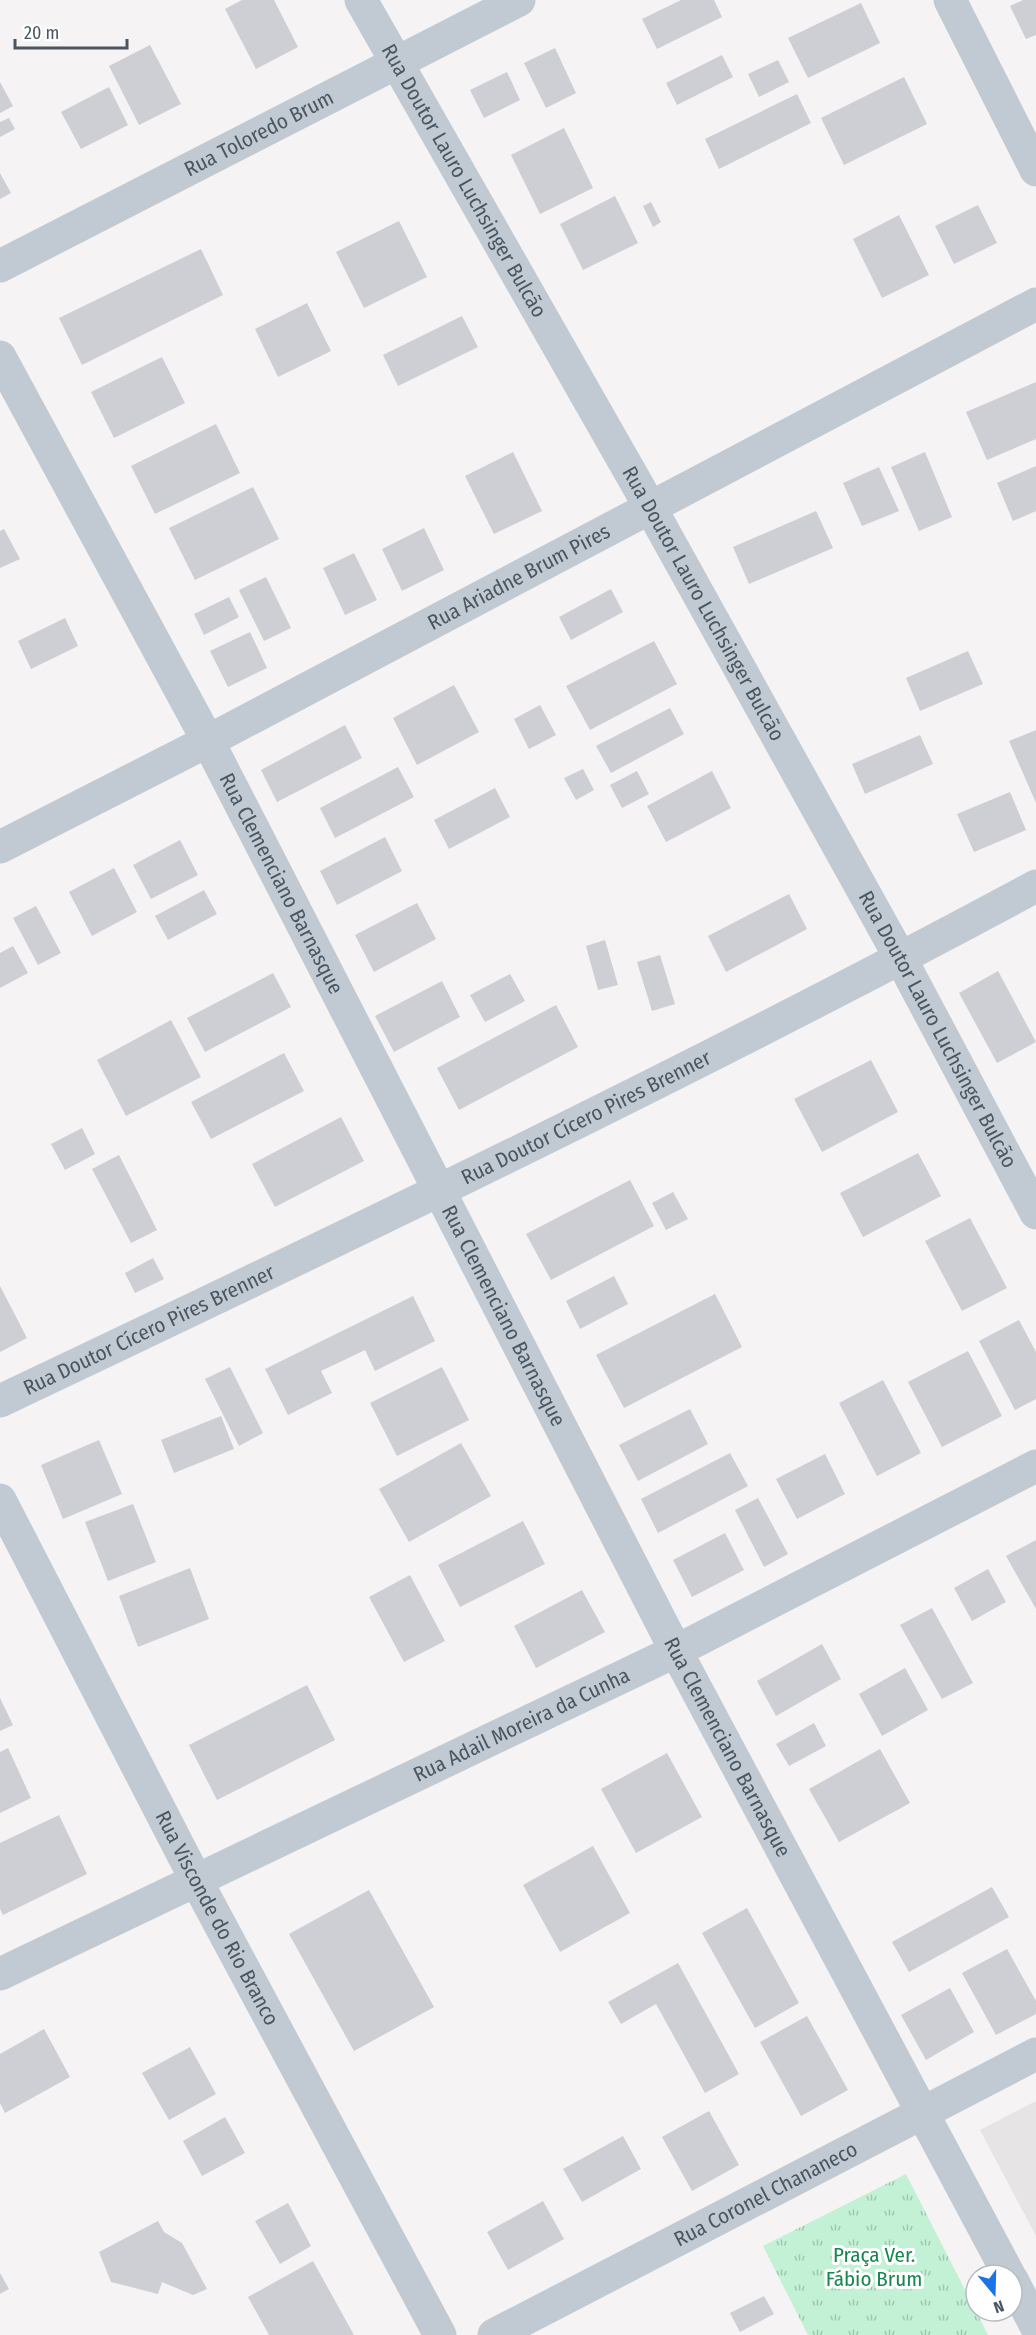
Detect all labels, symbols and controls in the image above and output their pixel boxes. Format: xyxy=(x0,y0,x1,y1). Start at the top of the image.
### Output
scale bar xyxy=(15,12,128,50)
text: 20 m xyxy=(24,22,59,44)
street label: Rua Doutor Lauro Luchsinger Bulcão xyxy=(376,39,552,322)
street label: Rua Toloredo Brum xyxy=(180,84,338,182)
street label: Rua Doutor Lauro Luchsinger Bulcão xyxy=(616,462,790,746)
street label: Rua Ariadne Brum Pires xyxy=(423,518,615,636)
street label: Rua Clemenciano Barnasque xyxy=(214,769,349,999)
street label: Rua Doutor Lauro Luchsinger Bulcão xyxy=(853,886,1023,1172)
street label: Rua Doutor Cícero Pires Brenner xyxy=(457,1044,716,1191)
street label: Rua Clemenciano Barnasque xyxy=(436,1201,571,1431)
street label: Rua Doutor Cícero Pires Brenner xyxy=(19,1259,279,1401)
street label: Rua Clemenciano Barnasque xyxy=(658,1633,797,1861)
street label: Rua Adail Moreira da Cunha xyxy=(409,1662,634,1788)
street label: Rua Visconde do Rio Branco xyxy=(150,1806,284,2030)
street label: Rua Coronel Chananeco xyxy=(670,2136,862,2252)
park label: Praça Ver. Fábio Brum xyxy=(826,2242,922,2292)
north arrow xyxy=(964,2263,1024,2323)
text: N xyxy=(991,2296,1006,2317)

